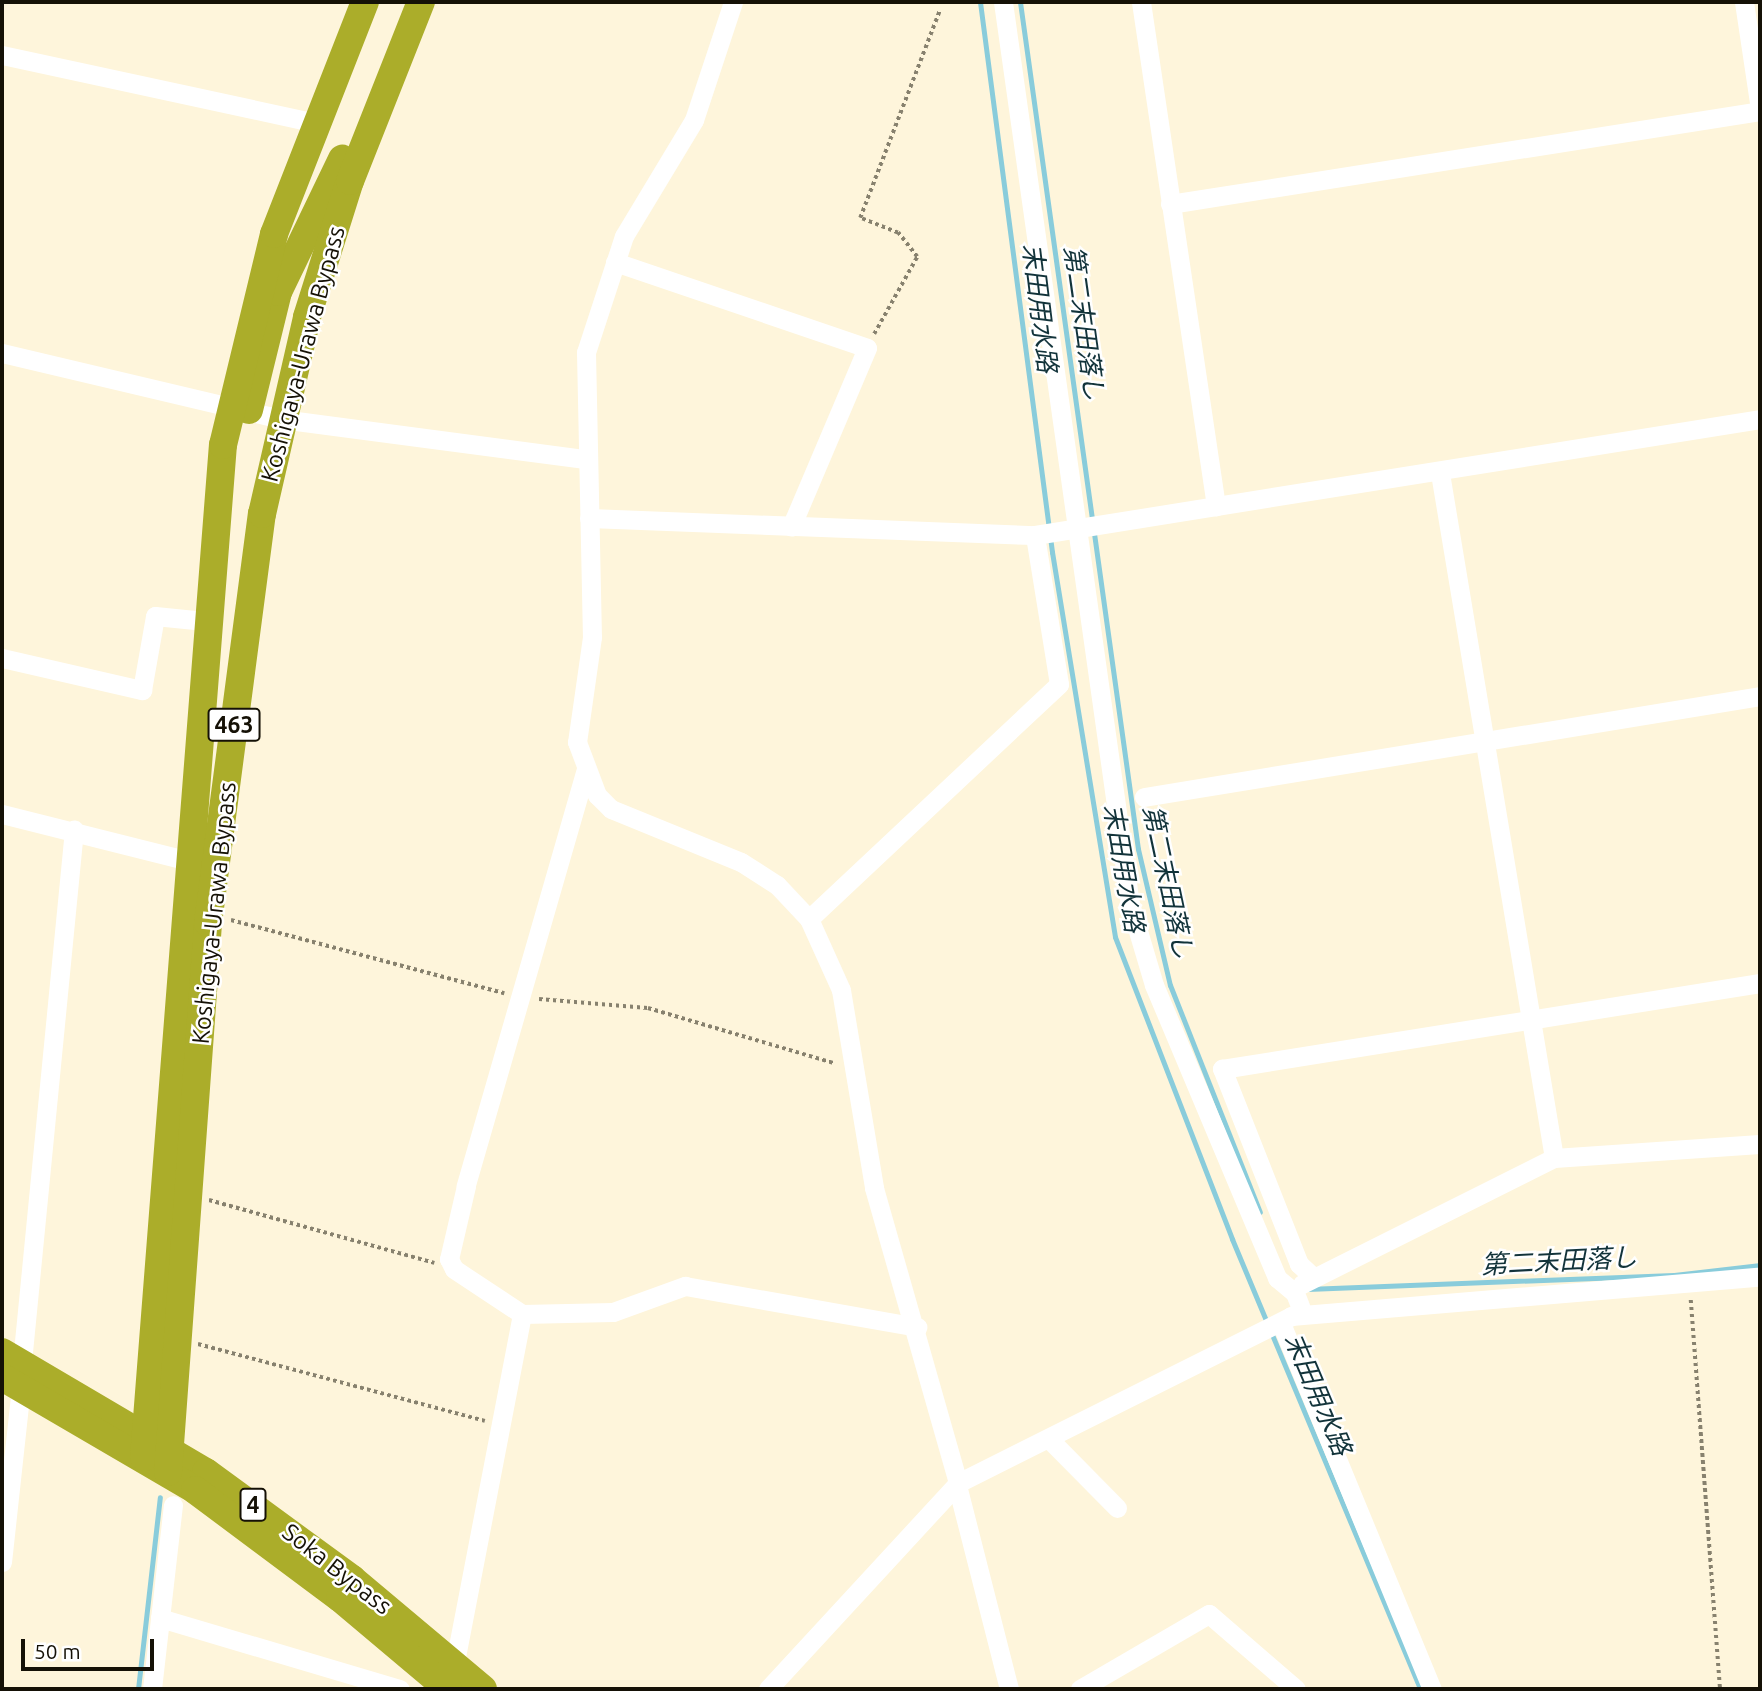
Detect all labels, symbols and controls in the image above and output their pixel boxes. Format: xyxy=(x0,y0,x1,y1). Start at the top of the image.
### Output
street label: Koshigaya-Urawa Bypass xyxy=(255,223,351,485)
water label: 末田用水路 xyxy=(1017,242,1063,374)
water label: 第二末田落し xyxy=(1058,244,1110,402)
road number: 463 xyxy=(206,706,262,744)
street label: Koshigaya-Urawa Bypass xyxy=(186,781,242,1045)
water label: 末田用水路 xyxy=(1097,801,1151,935)
water label: 第二末田落し xyxy=(1137,802,1199,962)
water label: 第二末田落し xyxy=(1480,1241,1638,1281)
water label: 末田用水路 xyxy=(1278,1328,1358,1460)
road number: 4 xyxy=(239,1486,267,1524)
street label: Soka Bypass xyxy=(277,1517,397,1621)
scale bar xyxy=(24,1624,158,1668)
text: 50 m xyxy=(34,1639,81,1663)

